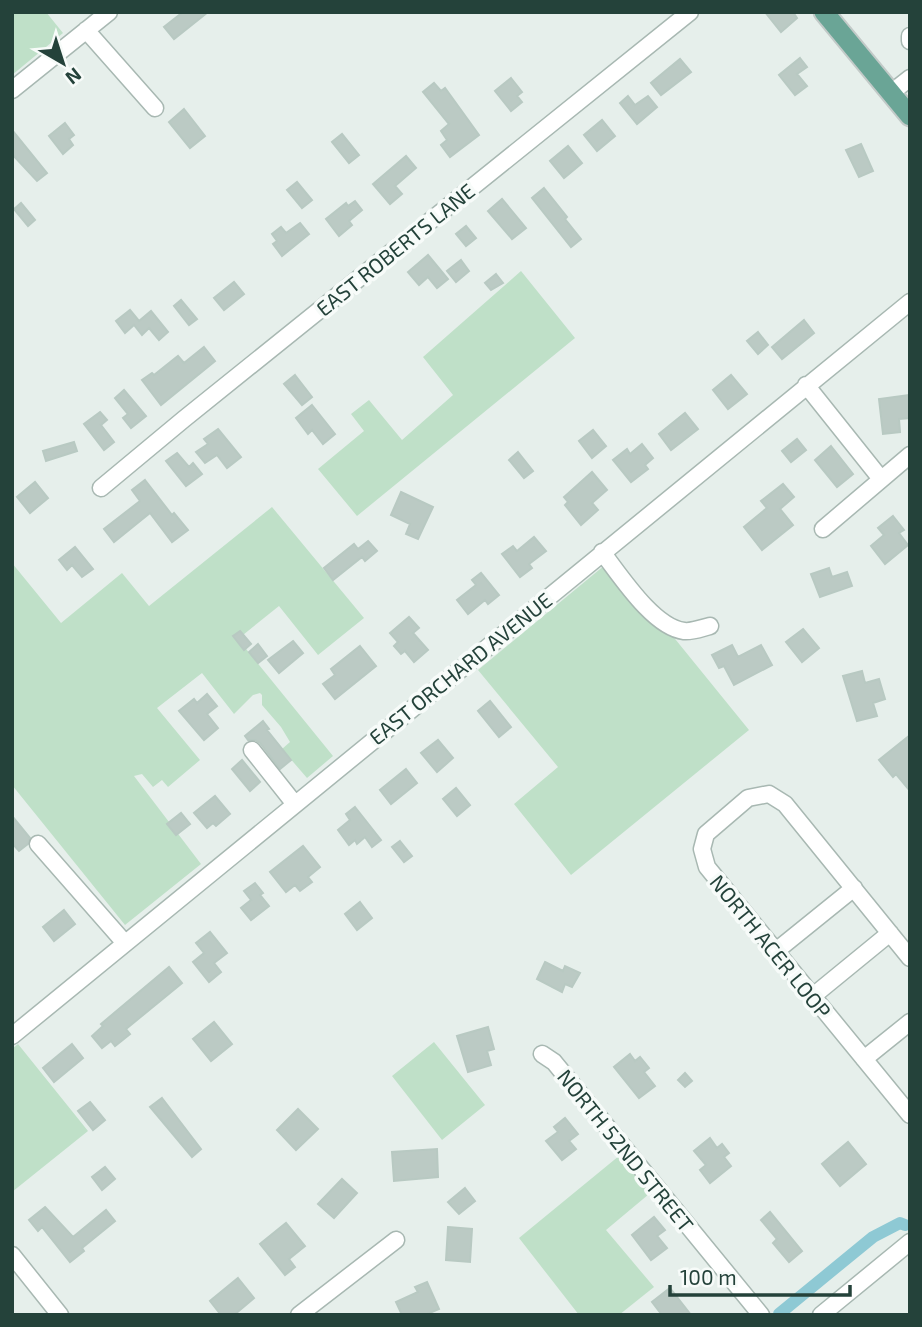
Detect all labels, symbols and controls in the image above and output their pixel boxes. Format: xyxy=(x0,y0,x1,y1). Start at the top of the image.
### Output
north arrow xyxy=(28,28,98,98)
text: N xyxy=(61,63,87,90)
street label: EAST ROBERTS LANE xyxy=(311,177,479,321)
street label: EAST ORCHARD AVENUE xyxy=(364,587,556,749)
street label: NORTH ACER LOOP xyxy=(706,869,836,1023)
street label: NORTH 52ND STREET xyxy=(553,1064,699,1236)
scale bar xyxy=(670,1254,850,1298)
text: 100 m xyxy=(680,1264,737,1289)

